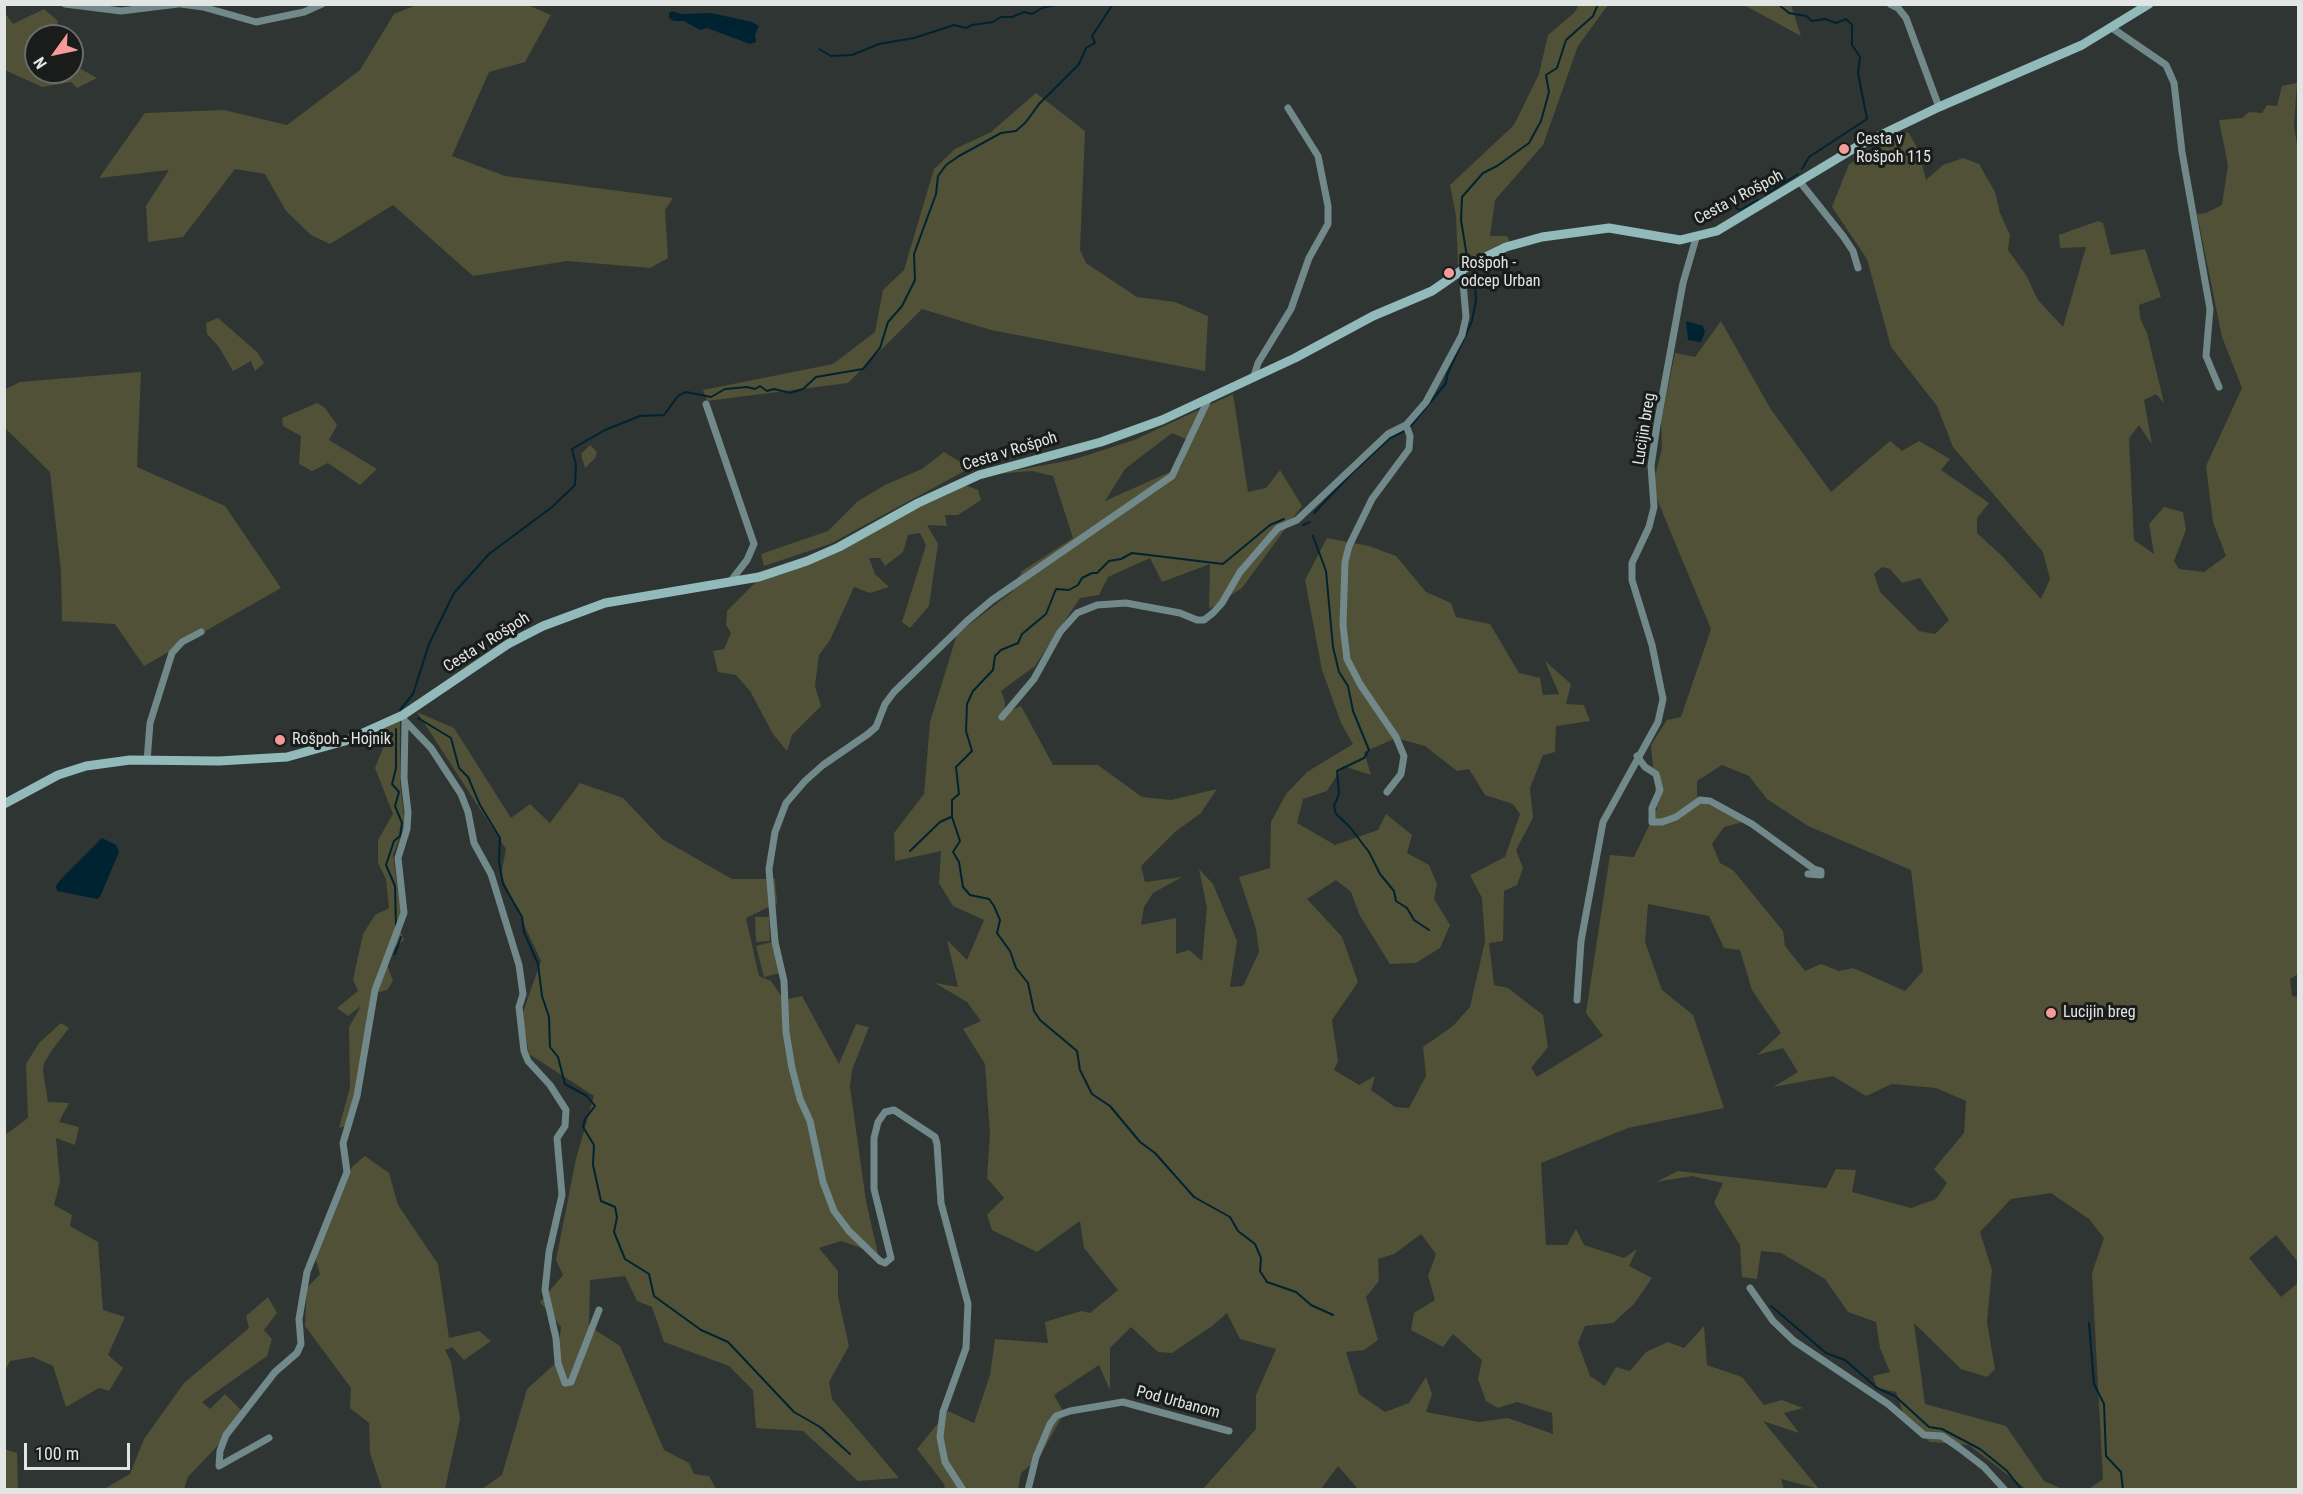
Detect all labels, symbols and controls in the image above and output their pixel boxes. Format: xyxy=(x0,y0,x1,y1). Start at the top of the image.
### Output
north arrow xyxy=(24,24,84,84)
text: N xyxy=(30,54,51,72)
place label: Cesta v Rošpoh 115 xyxy=(1856,130,1931,168)
marker: Cesta v Rošpoh 115 xyxy=(1837,142,1851,156)
street label: Cesta v Rošpoh xyxy=(1691,167,1787,229)
place label: Rošpoh - odcep Urban xyxy=(1461,254,1541,292)
marker: Rošpoh - odcep Urban xyxy=(1442,266,1456,280)
street label: Lucijin breg xyxy=(1630,392,1660,466)
street label: Cesta v Rošpoh xyxy=(960,429,1060,475)
street label: Cesta v Rošpoh xyxy=(440,609,534,677)
place label: Rošpoh - Hojnik xyxy=(292,730,391,750)
marker: Rošpoh - Hojnik xyxy=(273,733,287,747)
place label: Lucijin breg xyxy=(2063,1003,2136,1023)
marker: Lucijin breg xyxy=(2044,1006,2058,1020)
street label: Pod Urbanom xyxy=(1134,1383,1222,1423)
scale bar xyxy=(27,1431,134,1469)
text: 100 m xyxy=(35,1443,79,1464)

